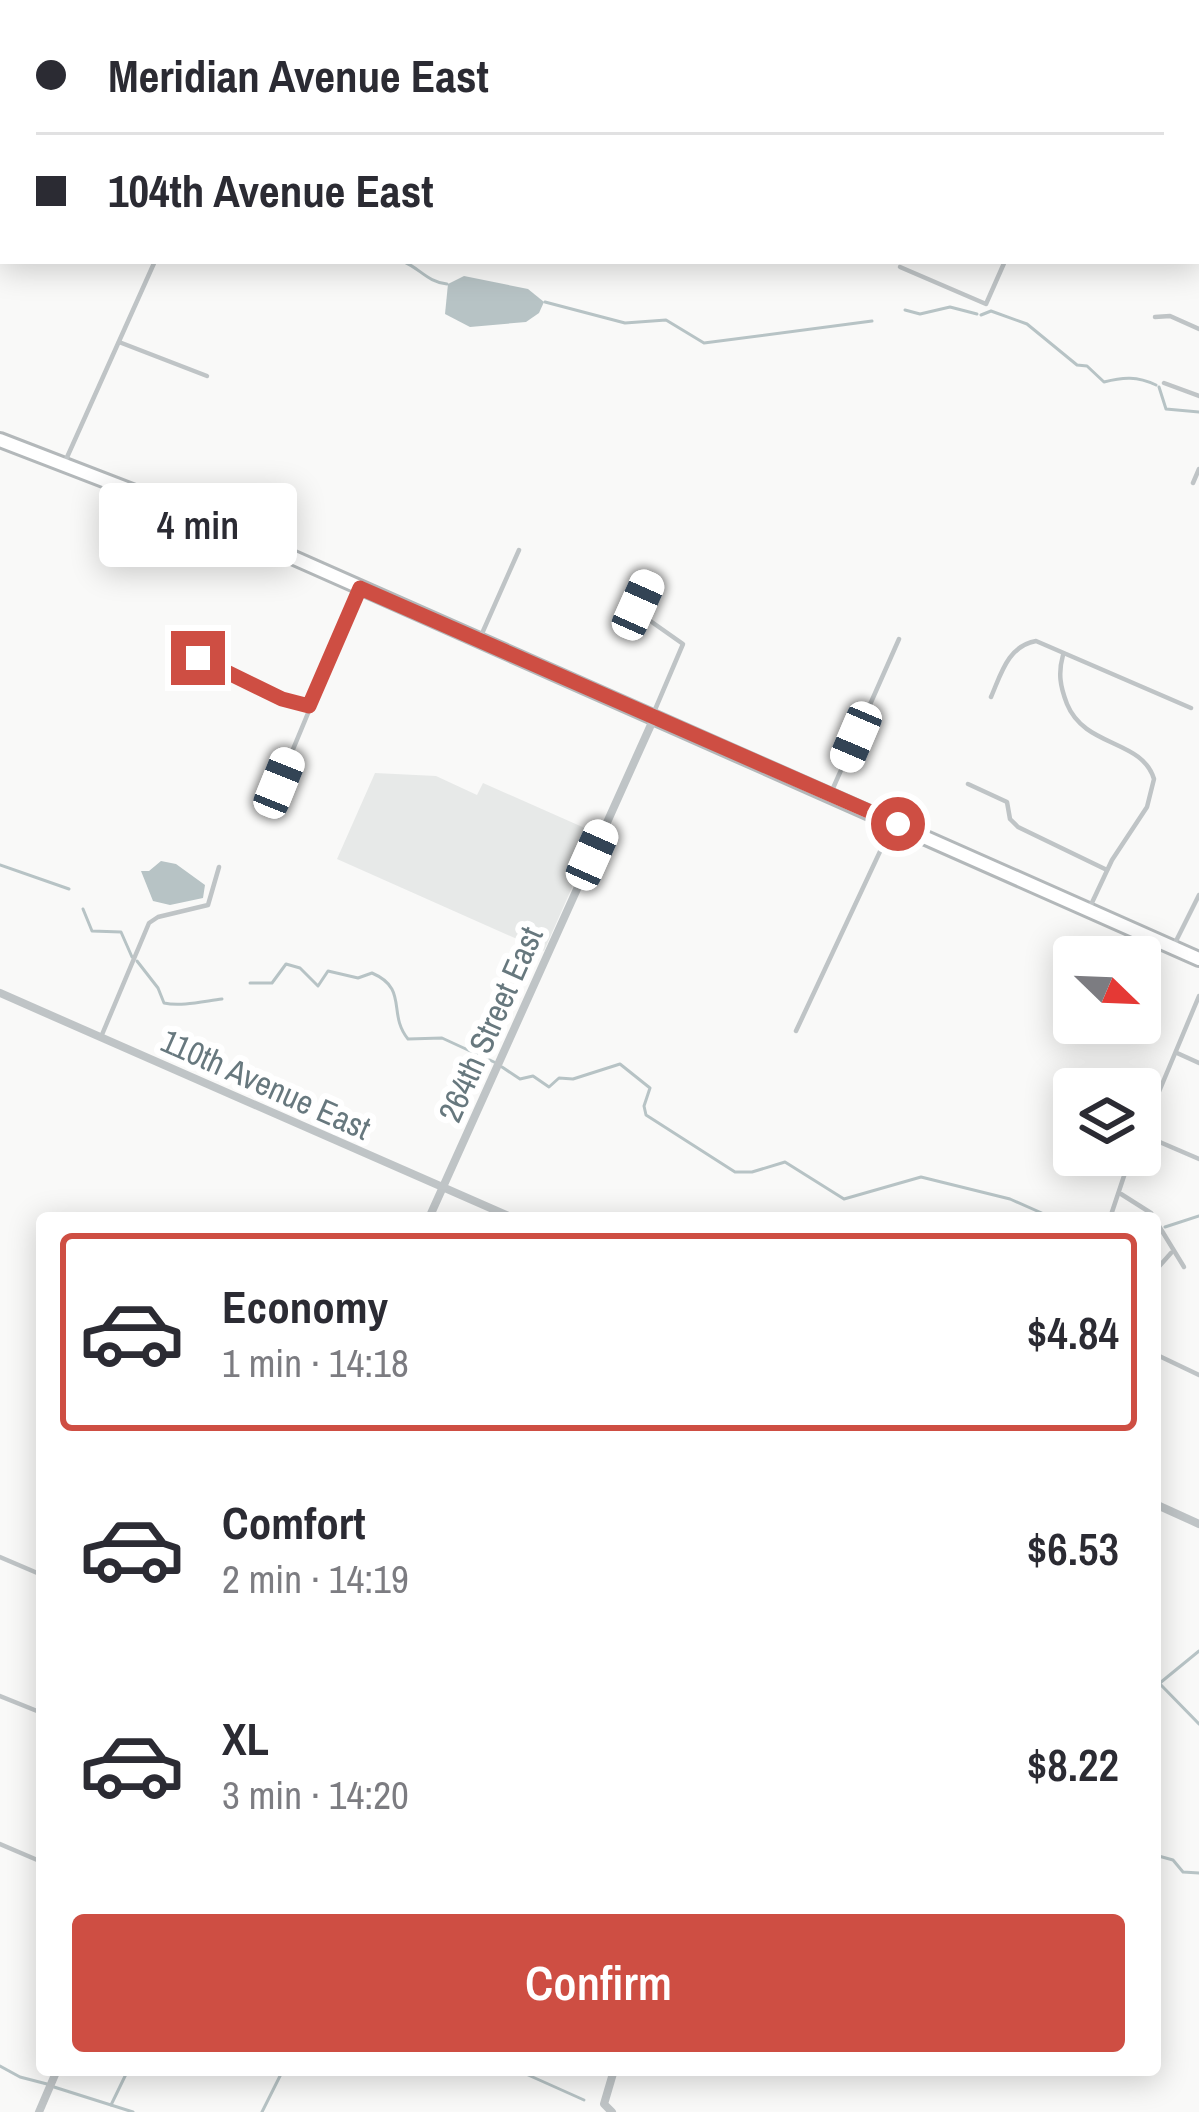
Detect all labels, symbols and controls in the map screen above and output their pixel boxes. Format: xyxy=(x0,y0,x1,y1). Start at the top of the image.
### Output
text: Meridian Avenue East xyxy=(108,45,489,106)
text: 104th Avenue East xyxy=(108,160,433,221)
callout: 4 min xyxy=(99,484,297,568)
text: 4 min xyxy=(157,499,239,551)
car xyxy=(607,565,669,645)
route end xyxy=(171,631,225,685)
car xyxy=(825,697,887,777)
car xyxy=(249,743,309,823)
route start xyxy=(871,797,925,851)
car xyxy=(561,815,623,895)
street label: 264th Street East xyxy=(427,920,553,1128)
north arrow xyxy=(1053,936,1161,1044)
map controls xyxy=(1053,936,1161,1176)
street label: 110th Avenue East xyxy=(154,1018,378,1150)
button: layers xyxy=(1053,1068,1161,1176)
text: Economy xyxy=(222,1276,388,1337)
icon: car xyxy=(78,1278,186,1386)
text: $4.84 xyxy=(1027,1302,1119,1363)
text: 1 min · 14:18 xyxy=(222,1337,409,1389)
text: Comfort xyxy=(222,1492,365,1553)
icon: car xyxy=(78,1494,186,1602)
text: $6.53 xyxy=(1027,1518,1119,1579)
text: 2 min · 14:19 xyxy=(222,1553,409,1605)
text: XL xyxy=(222,1708,269,1769)
icon: car xyxy=(78,1710,186,1818)
text: $8.22 xyxy=(1027,1734,1119,1795)
text: 3 min · 14:20 xyxy=(222,1769,409,1821)
button: Confirm xyxy=(72,1914,1125,2052)

